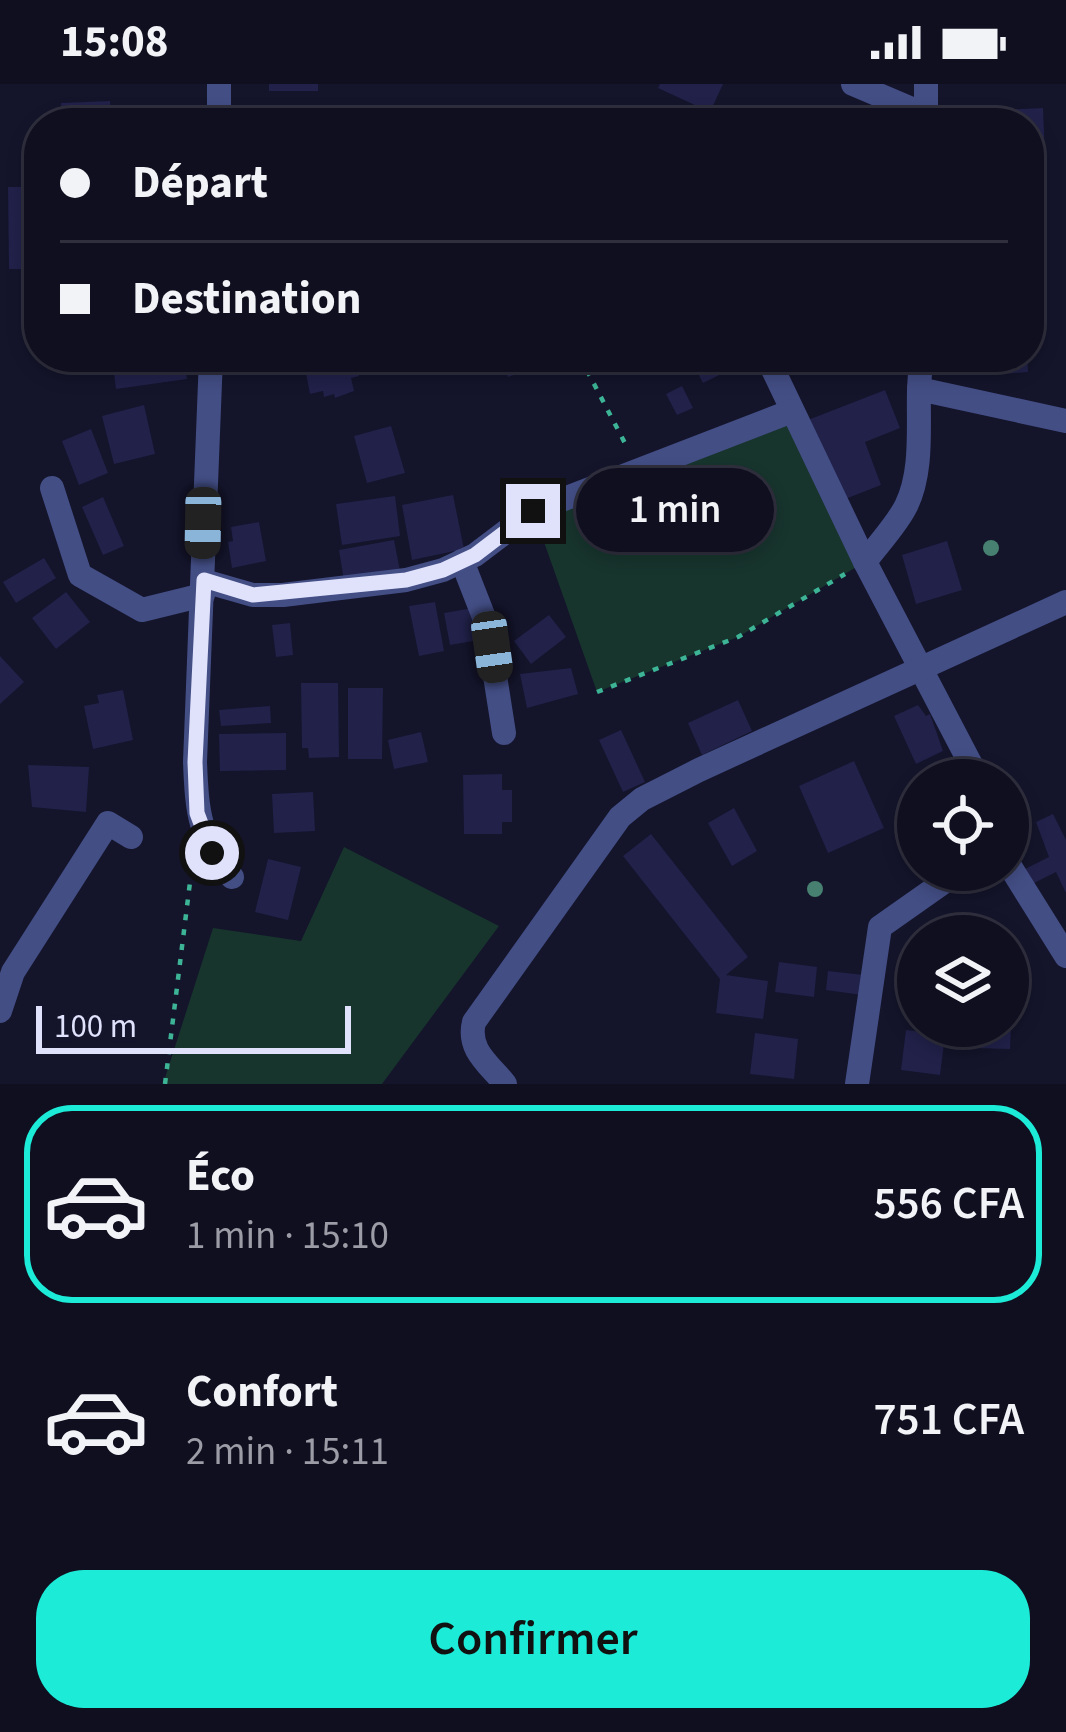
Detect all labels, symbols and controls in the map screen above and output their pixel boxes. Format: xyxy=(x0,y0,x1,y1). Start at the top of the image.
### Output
text: 15:08 xyxy=(60,10,169,74)
text: Départ xyxy=(132,151,268,215)
text: Destination xyxy=(132,267,362,331)
callout: 1 min xyxy=(575,469,773,553)
text: 1 min xyxy=(629,482,721,538)
route end xyxy=(506,484,560,538)
car xyxy=(184,487,222,559)
car xyxy=(469,609,515,685)
map controls xyxy=(897,759,1029,1047)
button: locate xyxy=(897,759,1029,891)
route start xyxy=(185,826,239,880)
button: layers xyxy=(897,915,1029,1047)
scale bar xyxy=(36,1000,351,1053)
text: 100 m xyxy=(54,1003,137,1050)
text: Éco xyxy=(186,1144,255,1208)
icon: car xyxy=(42,1150,150,1258)
text: 556 CFA xyxy=(873,1172,1024,1236)
text: 1 min · 15:10 xyxy=(186,1208,389,1264)
text: Confort xyxy=(186,1360,338,1424)
icon: car xyxy=(42,1366,150,1474)
text: 751 CFA xyxy=(873,1388,1024,1452)
text: 2 min · 15:11 xyxy=(186,1424,389,1480)
button: Confirmer xyxy=(36,1570,1030,1708)

